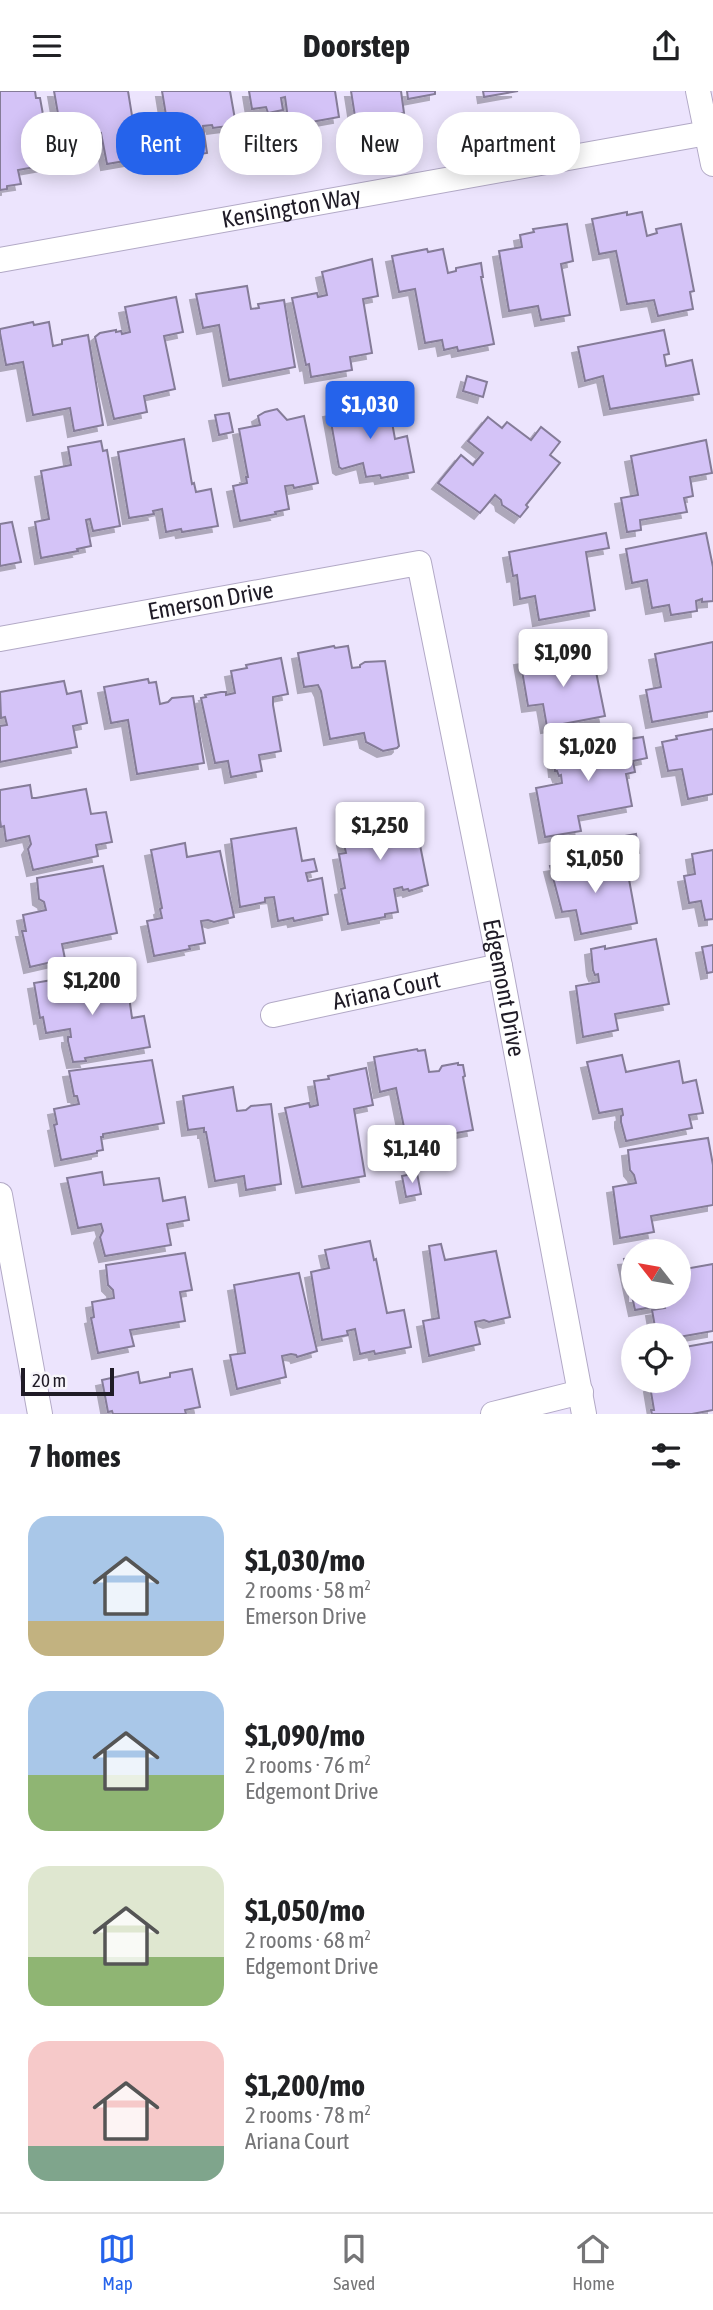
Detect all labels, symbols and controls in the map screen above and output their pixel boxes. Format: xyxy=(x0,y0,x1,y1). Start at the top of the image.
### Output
icon: menu xyxy=(28,27,66,65)
text: Doorstep xyxy=(303,27,410,64)
icon: share xyxy=(647,27,685,65)
chip: Buy xyxy=(21,112,102,175)
chip: Rent xyxy=(116,112,205,175)
chip: Filters xyxy=(219,112,322,175)
chip: New xyxy=(336,112,423,175)
chip: Apartment xyxy=(437,112,580,175)
street label: Kensington Way xyxy=(220,181,363,233)
pin: $1,030 xyxy=(313,381,427,441)
text: $1,030 xyxy=(342,391,399,417)
street label: Emerson Drive xyxy=(146,576,275,625)
pin: $1,090 xyxy=(506,629,620,689)
text: $1,090 xyxy=(535,639,592,665)
pin: $1,020 xyxy=(531,723,645,783)
text: $1,020 xyxy=(560,733,617,759)
pin: $1,250 xyxy=(323,803,437,862)
text: $1,250 xyxy=(352,812,409,838)
pin: $1,050 xyxy=(538,835,652,895)
text: $1,050 xyxy=(567,845,624,871)
street label: Edgemont Drive xyxy=(478,917,531,1059)
pin: $1,200 xyxy=(35,957,149,1017)
street label: Ariana Court xyxy=(330,965,443,1015)
text: $1,200 xyxy=(64,967,121,993)
pin: $1,140 xyxy=(355,1125,469,1185)
text: $1,140 xyxy=(384,1135,441,1161)
north arrow xyxy=(621,1239,691,1309)
map controls xyxy=(621,1239,691,1393)
button: locate xyxy=(621,1323,691,1393)
scale bar xyxy=(21,1365,114,1397)
text: 20 m xyxy=(32,1369,66,1391)
icon: filters xyxy=(647,1437,685,1475)
text: 7 homes xyxy=(28,1439,121,1473)
text: $1,030/mo xyxy=(245,1543,365,1577)
icon: home xyxy=(84,1544,168,1628)
text: 2 rooms · 58 m² xyxy=(245,1577,371,1603)
text: Emerson Drive xyxy=(245,1603,366,1629)
text: $1,090/mo xyxy=(245,1718,365,1752)
icon: home xyxy=(84,1719,168,1803)
text: 2 rooms · 76 m² xyxy=(245,1752,371,1778)
text: Edgemont Drive xyxy=(245,1778,379,1804)
text: $1,050/mo xyxy=(245,1893,365,1927)
icon: home xyxy=(84,1894,168,1978)
text: 2 rooms · 68 m² xyxy=(245,1927,371,1953)
text: Edgemont Drive xyxy=(245,1953,379,1979)
text: $1,200/mo xyxy=(245,2068,365,2102)
icon: home xyxy=(84,2069,168,2153)
text: 2 rooms · 78 m² xyxy=(245,2102,371,2128)
text: Ariana Court xyxy=(245,2128,350,2154)
tab: Map xyxy=(98,2230,136,2294)
tab: Saved xyxy=(333,2230,375,2294)
tab: Home xyxy=(572,2230,615,2294)

